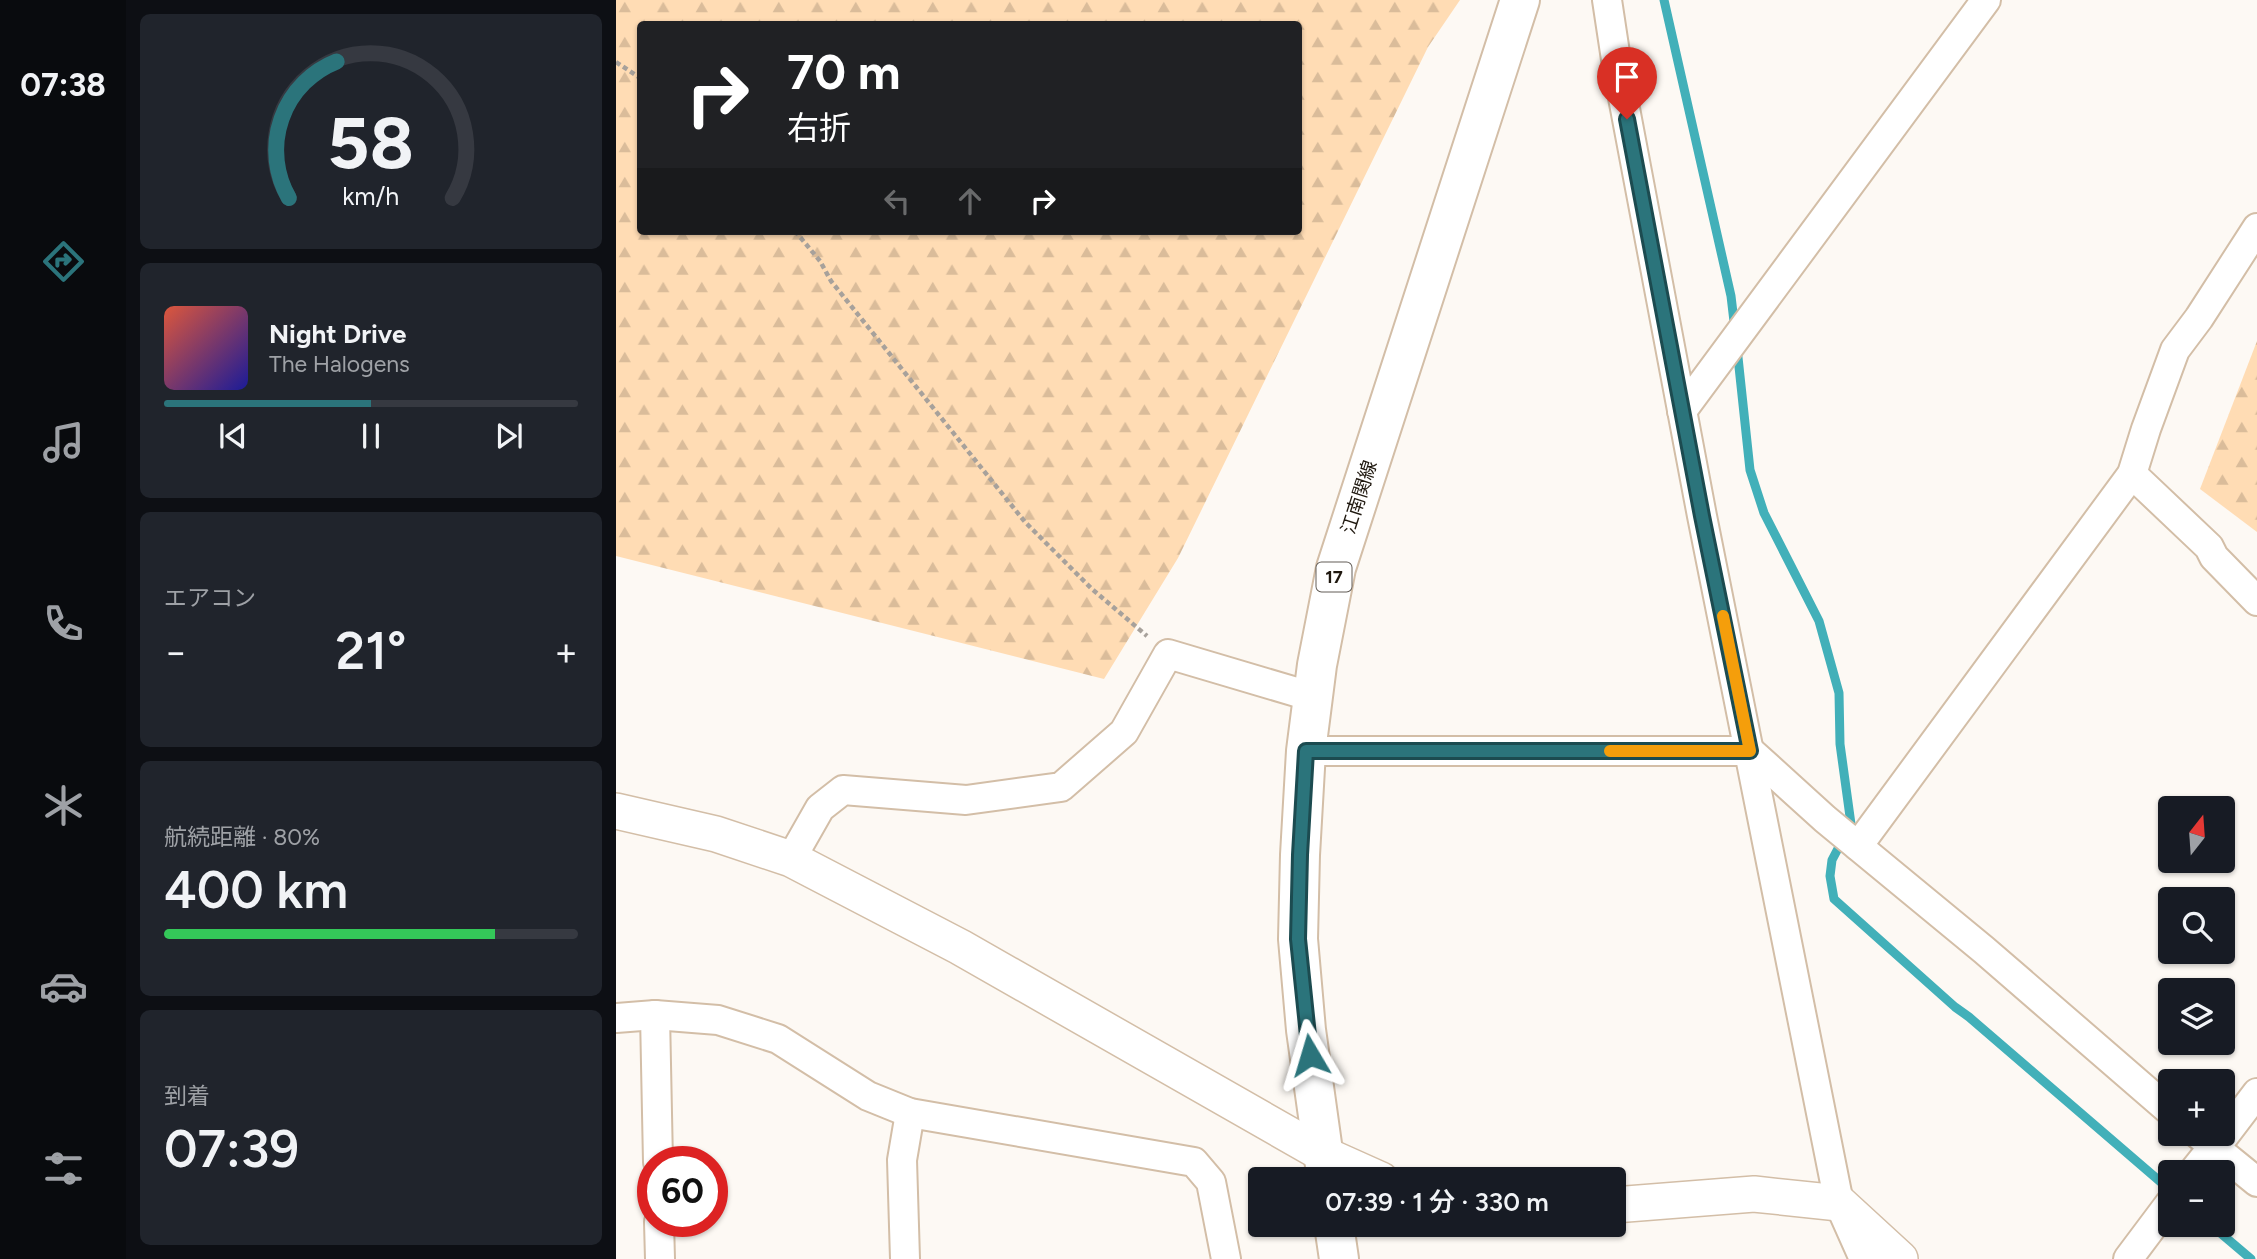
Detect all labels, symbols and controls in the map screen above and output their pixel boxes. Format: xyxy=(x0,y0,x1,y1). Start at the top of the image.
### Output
text: 70 m xyxy=(787,42,900,101)
pin xyxy=(1597,47,1657,119)
icon: right xyxy=(672,49,763,140)
icon: arrive xyxy=(1608,58,1646,96)
text: 07:38 xyxy=(20,66,106,104)
text: 58 xyxy=(328,99,414,186)
text: 右折 xyxy=(787,109,851,147)
text: km/h xyxy=(342,180,400,210)
icon: left xyxy=(878,182,916,220)
icon: ahead xyxy=(951,182,989,220)
icon: right xyxy=(1024,182,1062,220)
icon: directions xyxy=(39,237,88,286)
text: Night Drive xyxy=(269,318,406,350)
text: The Halogens xyxy=(269,350,410,378)
icon: previous xyxy=(214,417,252,455)
icon: pause xyxy=(352,417,390,455)
icon: next xyxy=(490,417,528,455)
icon: music xyxy=(39,418,88,467)
street label: 江南関線 xyxy=(1336,457,1382,537)
road number: 17 xyxy=(1316,562,1352,592)
text: エアコン xyxy=(164,584,256,612)
icon: phone xyxy=(39,599,88,648)
text: 21° xyxy=(336,620,406,682)
text: − xyxy=(164,629,188,675)
text: + xyxy=(554,629,578,675)
icon: climate xyxy=(39,781,88,830)
north arrow xyxy=(2158,796,2235,873)
map controls xyxy=(2158,796,2235,1237)
text: 航続距離 · 80% xyxy=(164,823,320,851)
text: 400 km xyxy=(164,859,348,921)
button: search xyxy=(2158,887,2235,964)
icon: car xyxy=(39,962,88,1011)
button: layers xyxy=(2158,978,2235,1055)
position arrow xyxy=(1273,1018,1347,1092)
button: + xyxy=(2158,1069,2235,1146)
text: 到着 xyxy=(164,1082,210,1110)
text: 07:39 xyxy=(164,1118,299,1180)
icon: filters xyxy=(39,1144,88,1193)
speed limit sign: 60 xyxy=(637,1146,728,1237)
button: − xyxy=(2158,1160,2235,1237)
text: 07:39 · 1 分 · 330 m xyxy=(1325,1186,1549,1218)

